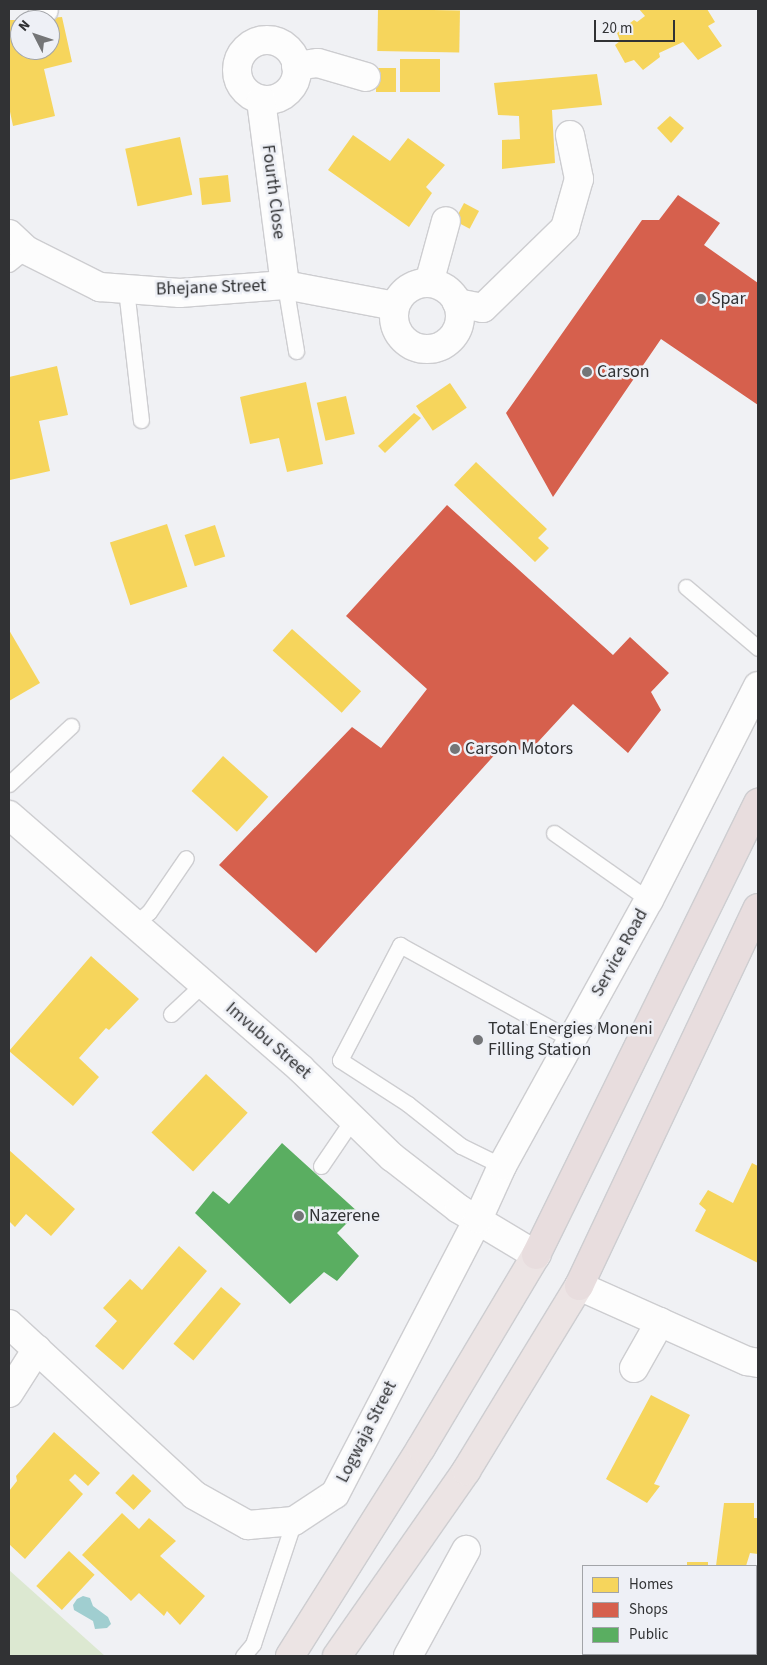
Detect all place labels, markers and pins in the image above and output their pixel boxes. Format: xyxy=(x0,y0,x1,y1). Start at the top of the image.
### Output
place label: Spar xyxy=(711,288,746,310)
marker: Spar xyxy=(695,293,707,305)
place label: Carson xyxy=(597,361,650,383)
marker: Carson xyxy=(581,366,593,378)
place label: Carson Motors xyxy=(465,738,573,760)
marker: Carson Motors xyxy=(449,743,461,755)
place label: Total Energies Moneni Filling Station xyxy=(488,1019,653,1062)
marker: Total Energies Moneni Filling Station xyxy=(472,1034,484,1046)
place label: Nazerene xyxy=(309,1205,380,1227)
marker: Nazerene xyxy=(293,1210,305,1222)

